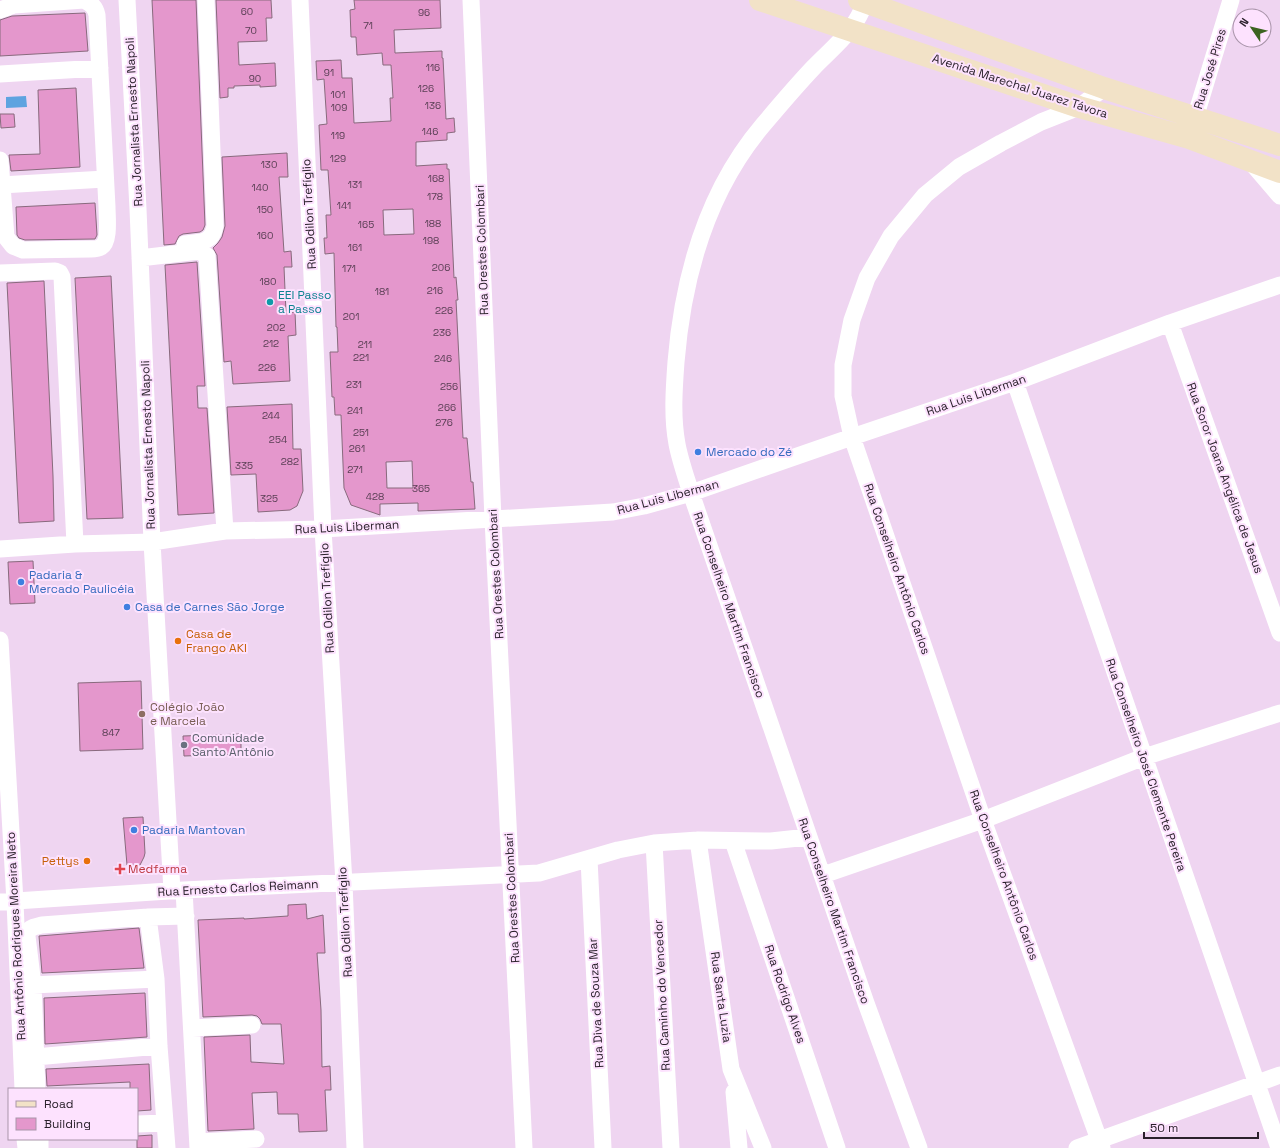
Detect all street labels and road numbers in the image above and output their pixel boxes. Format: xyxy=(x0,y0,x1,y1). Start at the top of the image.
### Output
street label: Rua José Pires xyxy=(1190,27,1230,111)
street label: Rua Jornalista Ernesto Napoli xyxy=(122,37,146,207)
street label: Avenida Marechal Juarez Távora xyxy=(930,50,1110,122)
street label: Rua Odilon Trefíglio xyxy=(298,158,320,270)
street label: Rua Orestes Colombari xyxy=(472,185,492,315)
street label: Rua Jornalista Ernesto Napoli xyxy=(137,360,159,530)
street label: Rua Luis Liberman xyxy=(924,370,1028,420)
street label: Rua Soror Joana Angélica de Jesus xyxy=(1183,380,1267,576)
street label: Rua Luis Liberman xyxy=(615,476,721,518)
street label: Rua Conselheiro Antônio Carlos xyxy=(860,481,934,657)
street label: Rua Orestes Colombari xyxy=(485,508,507,639)
street label: Rua Conselheiro Martim Francisco xyxy=(690,510,768,700)
street label: Rua Luis Liberman xyxy=(294,516,400,538)
street label: Rua Odilon Trefíglio xyxy=(316,542,338,654)
street label: Rua Conselheiro José Clemente Pereira xyxy=(1102,656,1190,874)
street label: Rua Conselheiro Antônio Carlos xyxy=(966,788,1042,962)
street label: Rua Conselheiro Martim Francisco xyxy=(795,816,873,1006)
street label: Rua Antônio Rodrigues Moreira Neto xyxy=(3,831,29,1041)
street label: Rua Orestes Colombari xyxy=(501,832,523,963)
street label: Rua Odilon Trefíglio xyxy=(334,866,356,978)
street label: Rua Ernesto Carlos Reimann xyxy=(157,876,319,900)
street label: Rua Caminho do Vencedor xyxy=(650,918,674,1071)
street label: Rua Diva de Souza Mar xyxy=(585,937,607,1068)
street label: Rua Rodrigo Alves xyxy=(761,943,809,1045)
street label: Rua Santa Luzia xyxy=(707,950,735,1044)

